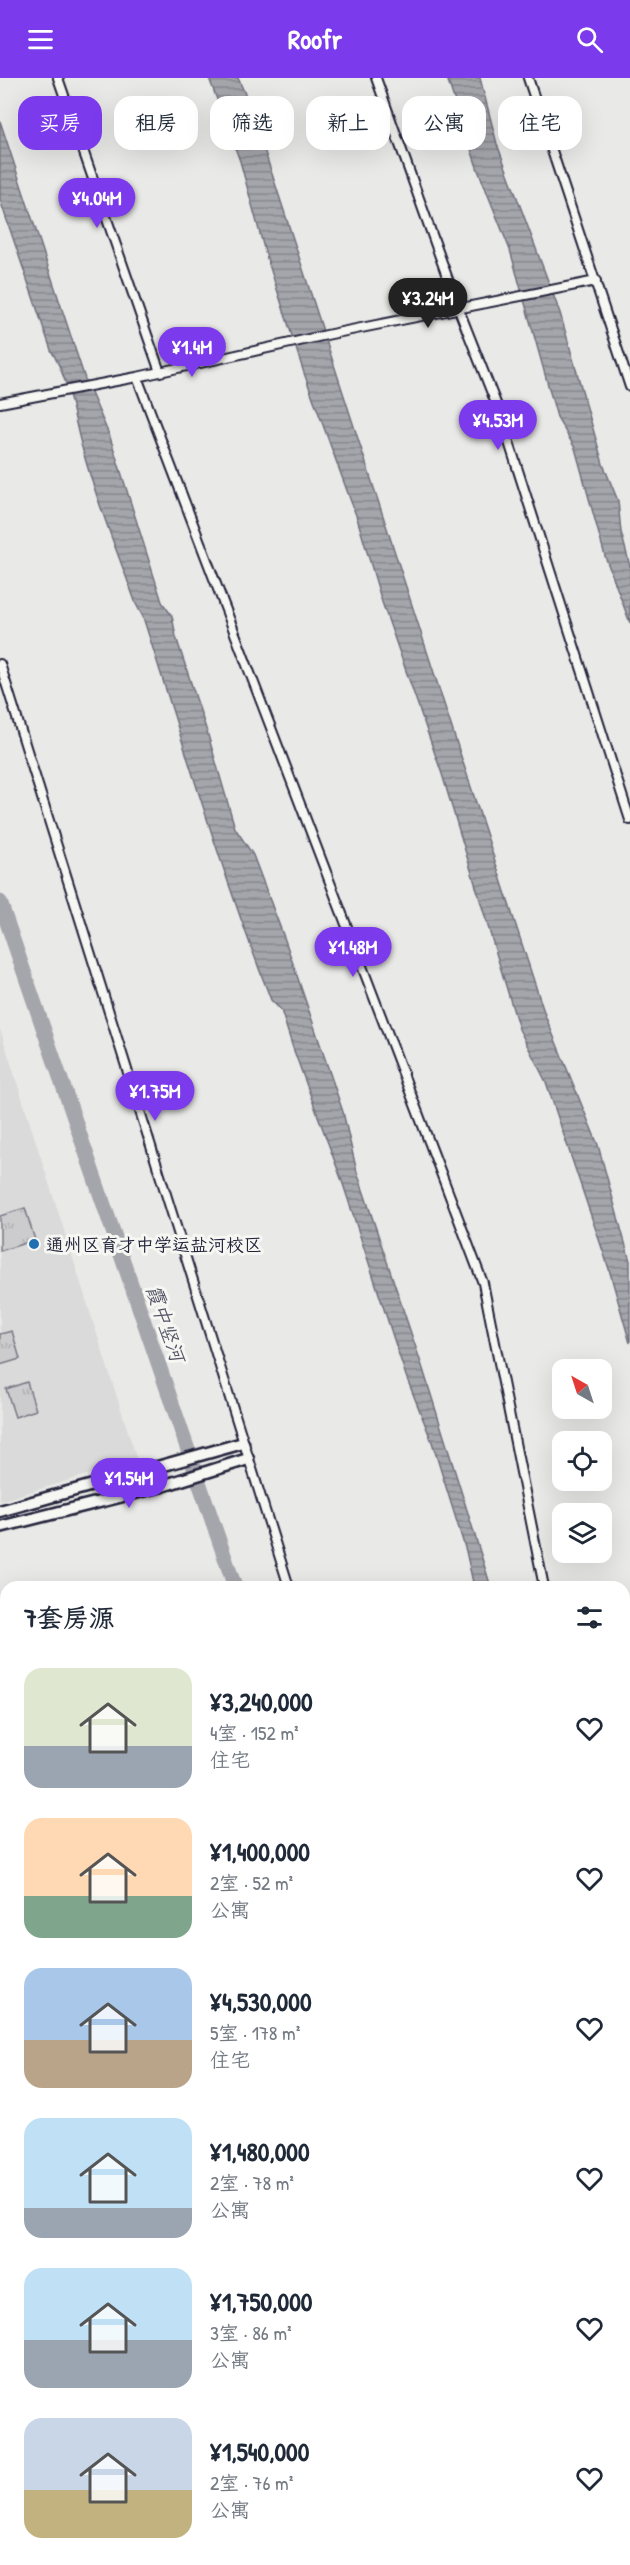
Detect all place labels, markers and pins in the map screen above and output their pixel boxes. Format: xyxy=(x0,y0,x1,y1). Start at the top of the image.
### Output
pin: ¥4.04M xyxy=(48,178,146,229)
pin: ¥3.24M xyxy=(379,278,477,329)
pin: ¥1.4M xyxy=(150,327,234,378)
pin: ¥4.53M xyxy=(449,400,547,451)
pin: ¥1.48M xyxy=(304,927,402,978)
pin: ¥1.75M xyxy=(106,1071,204,1122)
place label: 通州区育才中学运盐河校区 xyxy=(46,1232,262,1257)
marker: 通州区育才中学运盐河校区 xyxy=(27,1237,41,1251)
pin: ¥1.54M xyxy=(80,1458,178,1509)

